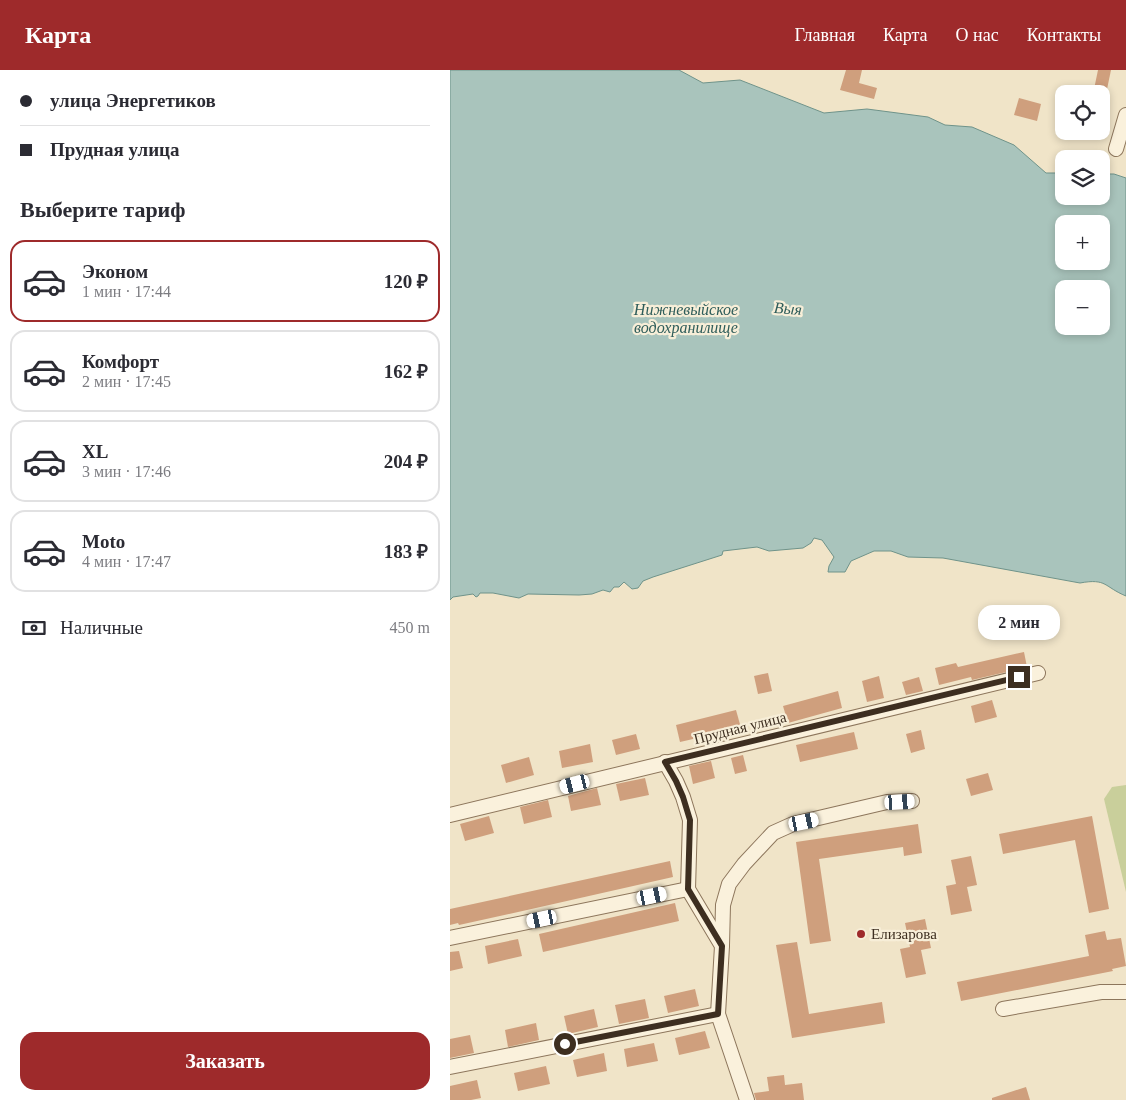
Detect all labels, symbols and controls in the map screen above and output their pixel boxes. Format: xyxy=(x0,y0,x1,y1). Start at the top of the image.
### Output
text: Карта xyxy=(25,22,91,48)
text: Главная xyxy=(795,25,855,45)
text: Карта xyxy=(883,25,928,45)
text: О нас xyxy=(956,25,999,45)
text: Контакты xyxy=(1027,25,1101,45)
map controls xyxy=(1055,85,1110,335)
button: locate xyxy=(1055,85,1110,140)
text: улица Энергетиков xyxy=(50,90,216,111)
text: Прудная улица xyxy=(50,139,180,160)
button: layers xyxy=(1055,150,1110,205)
text: Выберите тариф xyxy=(20,197,186,222)
button: + xyxy=(1055,215,1110,270)
icon: car xyxy=(22,259,67,304)
text: Эконом xyxy=(82,261,148,282)
text: 120 ₽ xyxy=(384,271,428,292)
button: − xyxy=(1055,280,1110,335)
text: 1 мин · 17:44 xyxy=(82,283,171,300)
water label: Выя xyxy=(773,299,803,318)
water label: Нижневыйское водохранилище xyxy=(633,301,738,337)
icon: car xyxy=(22,349,67,394)
text: Комфорт xyxy=(82,351,159,372)
text: 162 ₽ xyxy=(384,361,428,382)
text: 2 мин · 17:45 xyxy=(82,373,171,390)
icon: car xyxy=(22,439,67,484)
text: XL xyxy=(82,441,108,462)
text: 204 ₽ xyxy=(384,451,428,472)
text: 3 мин · 17:46 xyxy=(82,463,171,480)
icon: car xyxy=(22,529,67,574)
text: Moto xyxy=(82,531,125,552)
text: 183 ₽ xyxy=(384,541,428,562)
text: 4 мин · 17:47 xyxy=(82,553,171,570)
callout: 2 мин xyxy=(978,604,1060,640)
icon: cash xyxy=(20,614,48,642)
text: 2 мин xyxy=(998,614,1040,631)
text: Наличные xyxy=(60,617,143,638)
text: 450 m xyxy=(390,619,430,636)
route end xyxy=(1008,666,1030,688)
street label: Прудная улица xyxy=(692,709,788,747)
car xyxy=(558,773,591,795)
car xyxy=(884,794,915,810)
car xyxy=(787,812,820,832)
car xyxy=(635,886,668,906)
car xyxy=(525,909,558,929)
place label: Елизарова xyxy=(871,926,937,942)
marker: Елизарова xyxy=(855,928,867,940)
button: Заказать xyxy=(20,1032,430,1090)
route start xyxy=(554,1033,576,1055)

